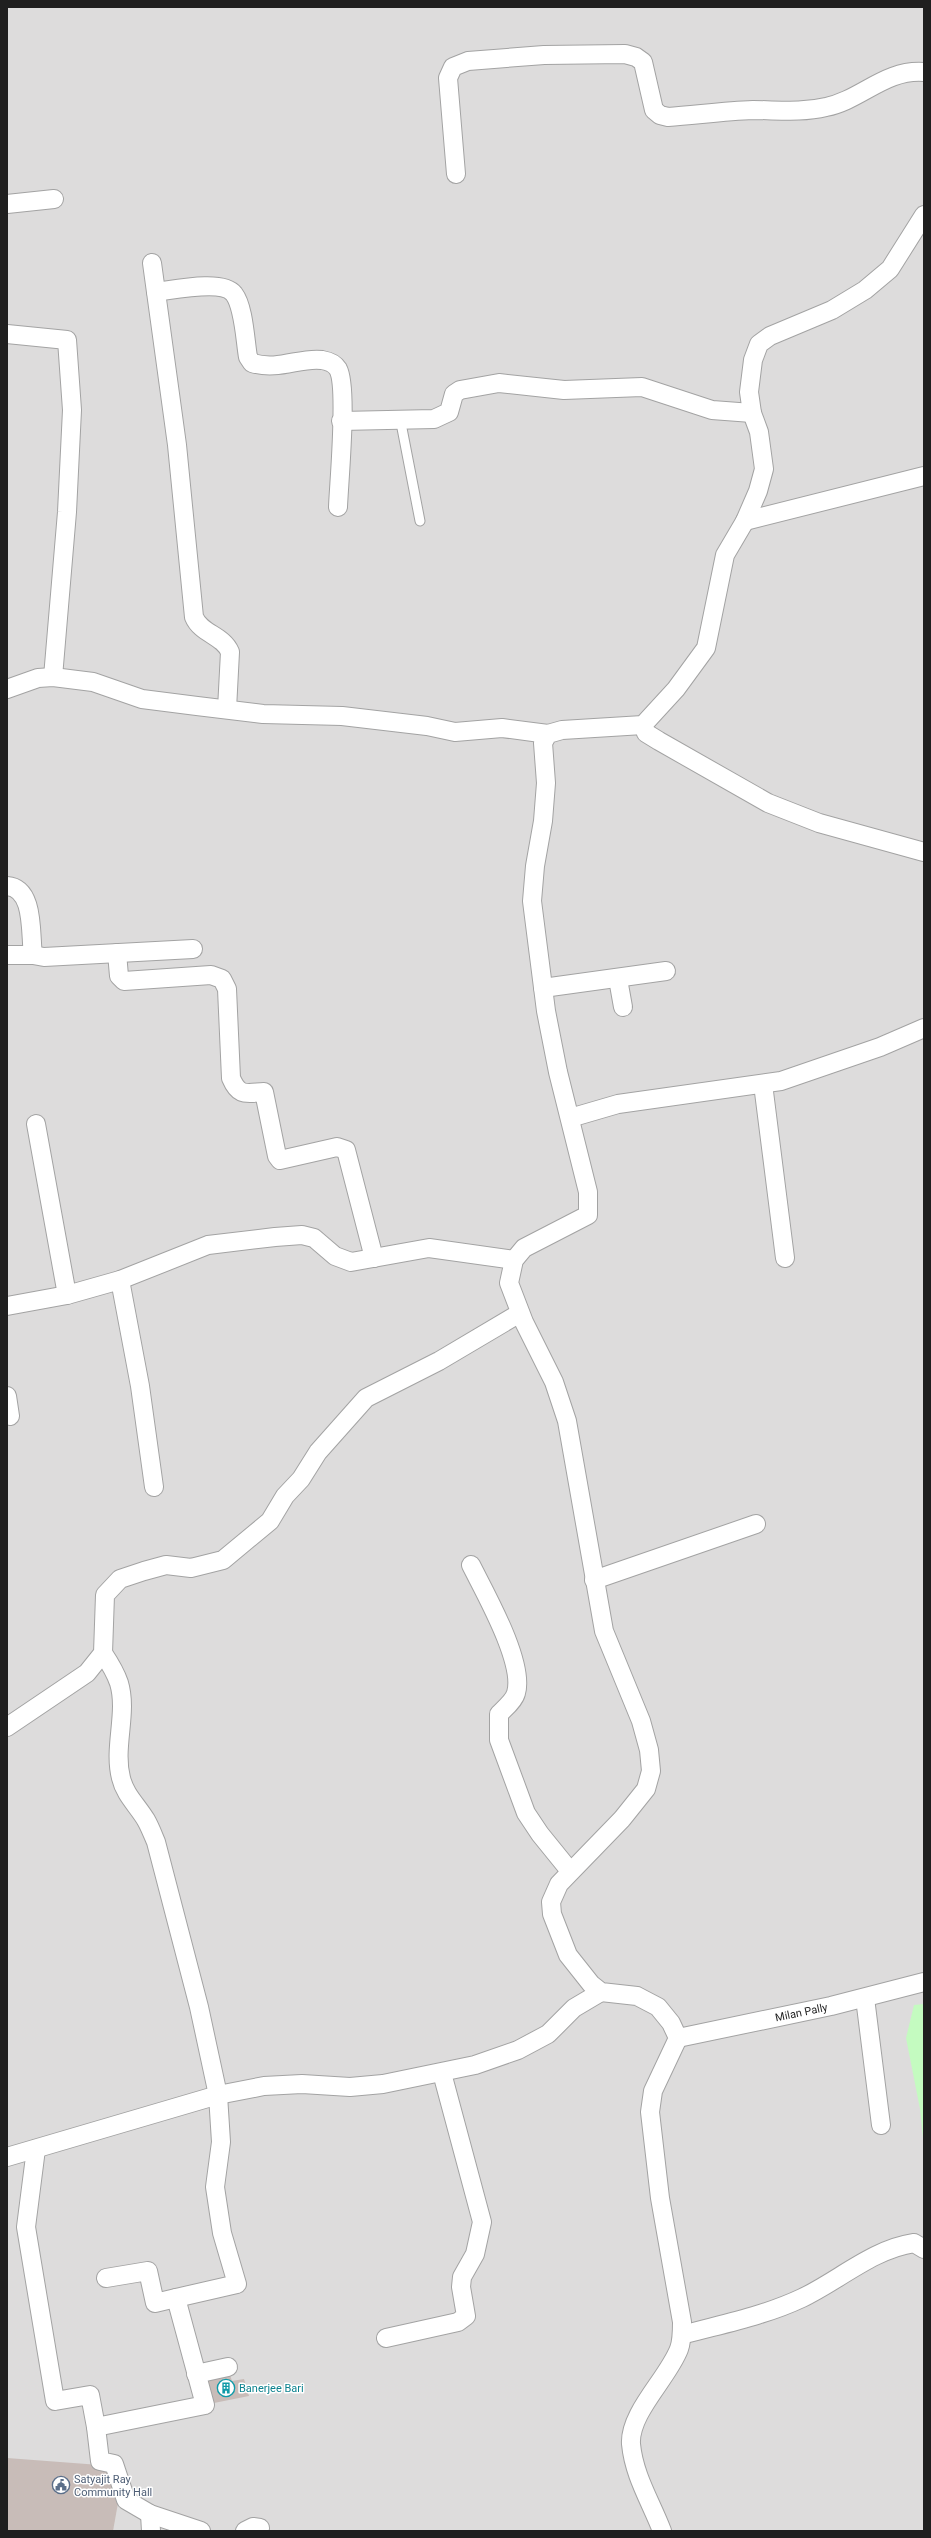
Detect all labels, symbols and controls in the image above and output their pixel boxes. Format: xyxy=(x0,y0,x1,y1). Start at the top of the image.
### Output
street label: Milan Pally xyxy=(774,2000,829,2024)
building icon: Banerjee Bari xyxy=(216,2378,236,2398)
place label: Banerjee Bari xyxy=(239,2382,304,2395)
place label: Satyajit Ray Community Hall xyxy=(74,2473,152,2499)
public building icon: Satyajit Ray Community Hall xyxy=(51,2475,71,2495)

